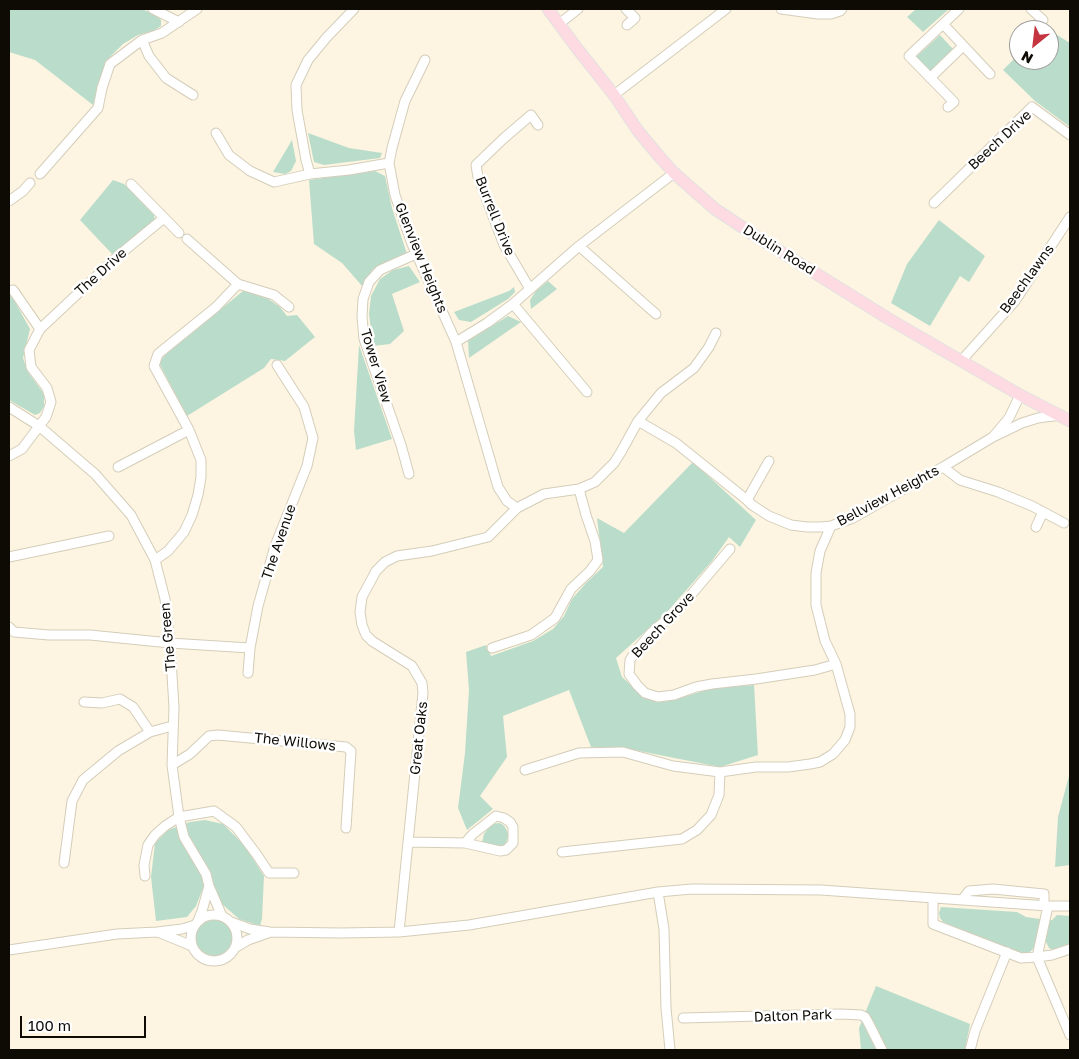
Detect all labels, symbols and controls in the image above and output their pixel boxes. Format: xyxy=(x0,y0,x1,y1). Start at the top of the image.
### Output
north arrow xyxy=(1009,20,1059,70)
text: N xyxy=(1018,48,1036,68)
street label: Beech Drive xyxy=(965,107,1035,173)
street label: Burrell Drive xyxy=(471,174,519,258)
street label: Glenview Heights xyxy=(391,200,451,316)
street label: Dublin Road xyxy=(740,221,818,279)
street label: Beechlawns xyxy=(996,241,1058,317)
street label: The Drive xyxy=(72,244,130,300)
street label: Tower View xyxy=(357,327,395,405)
street label: Bellview Heights xyxy=(834,462,942,530)
street label: The Avenue xyxy=(258,502,300,582)
street label: Beech Grove xyxy=(628,588,698,662)
street label: The Green xyxy=(157,602,179,672)
street label: Great Oaks xyxy=(407,700,431,776)
street label: The Willows xyxy=(253,729,337,755)
scale bar xyxy=(22,1006,149,1038)
street label: Dalton Park xyxy=(754,1006,832,1026)
text: 100 m xyxy=(28,1016,71,1034)

